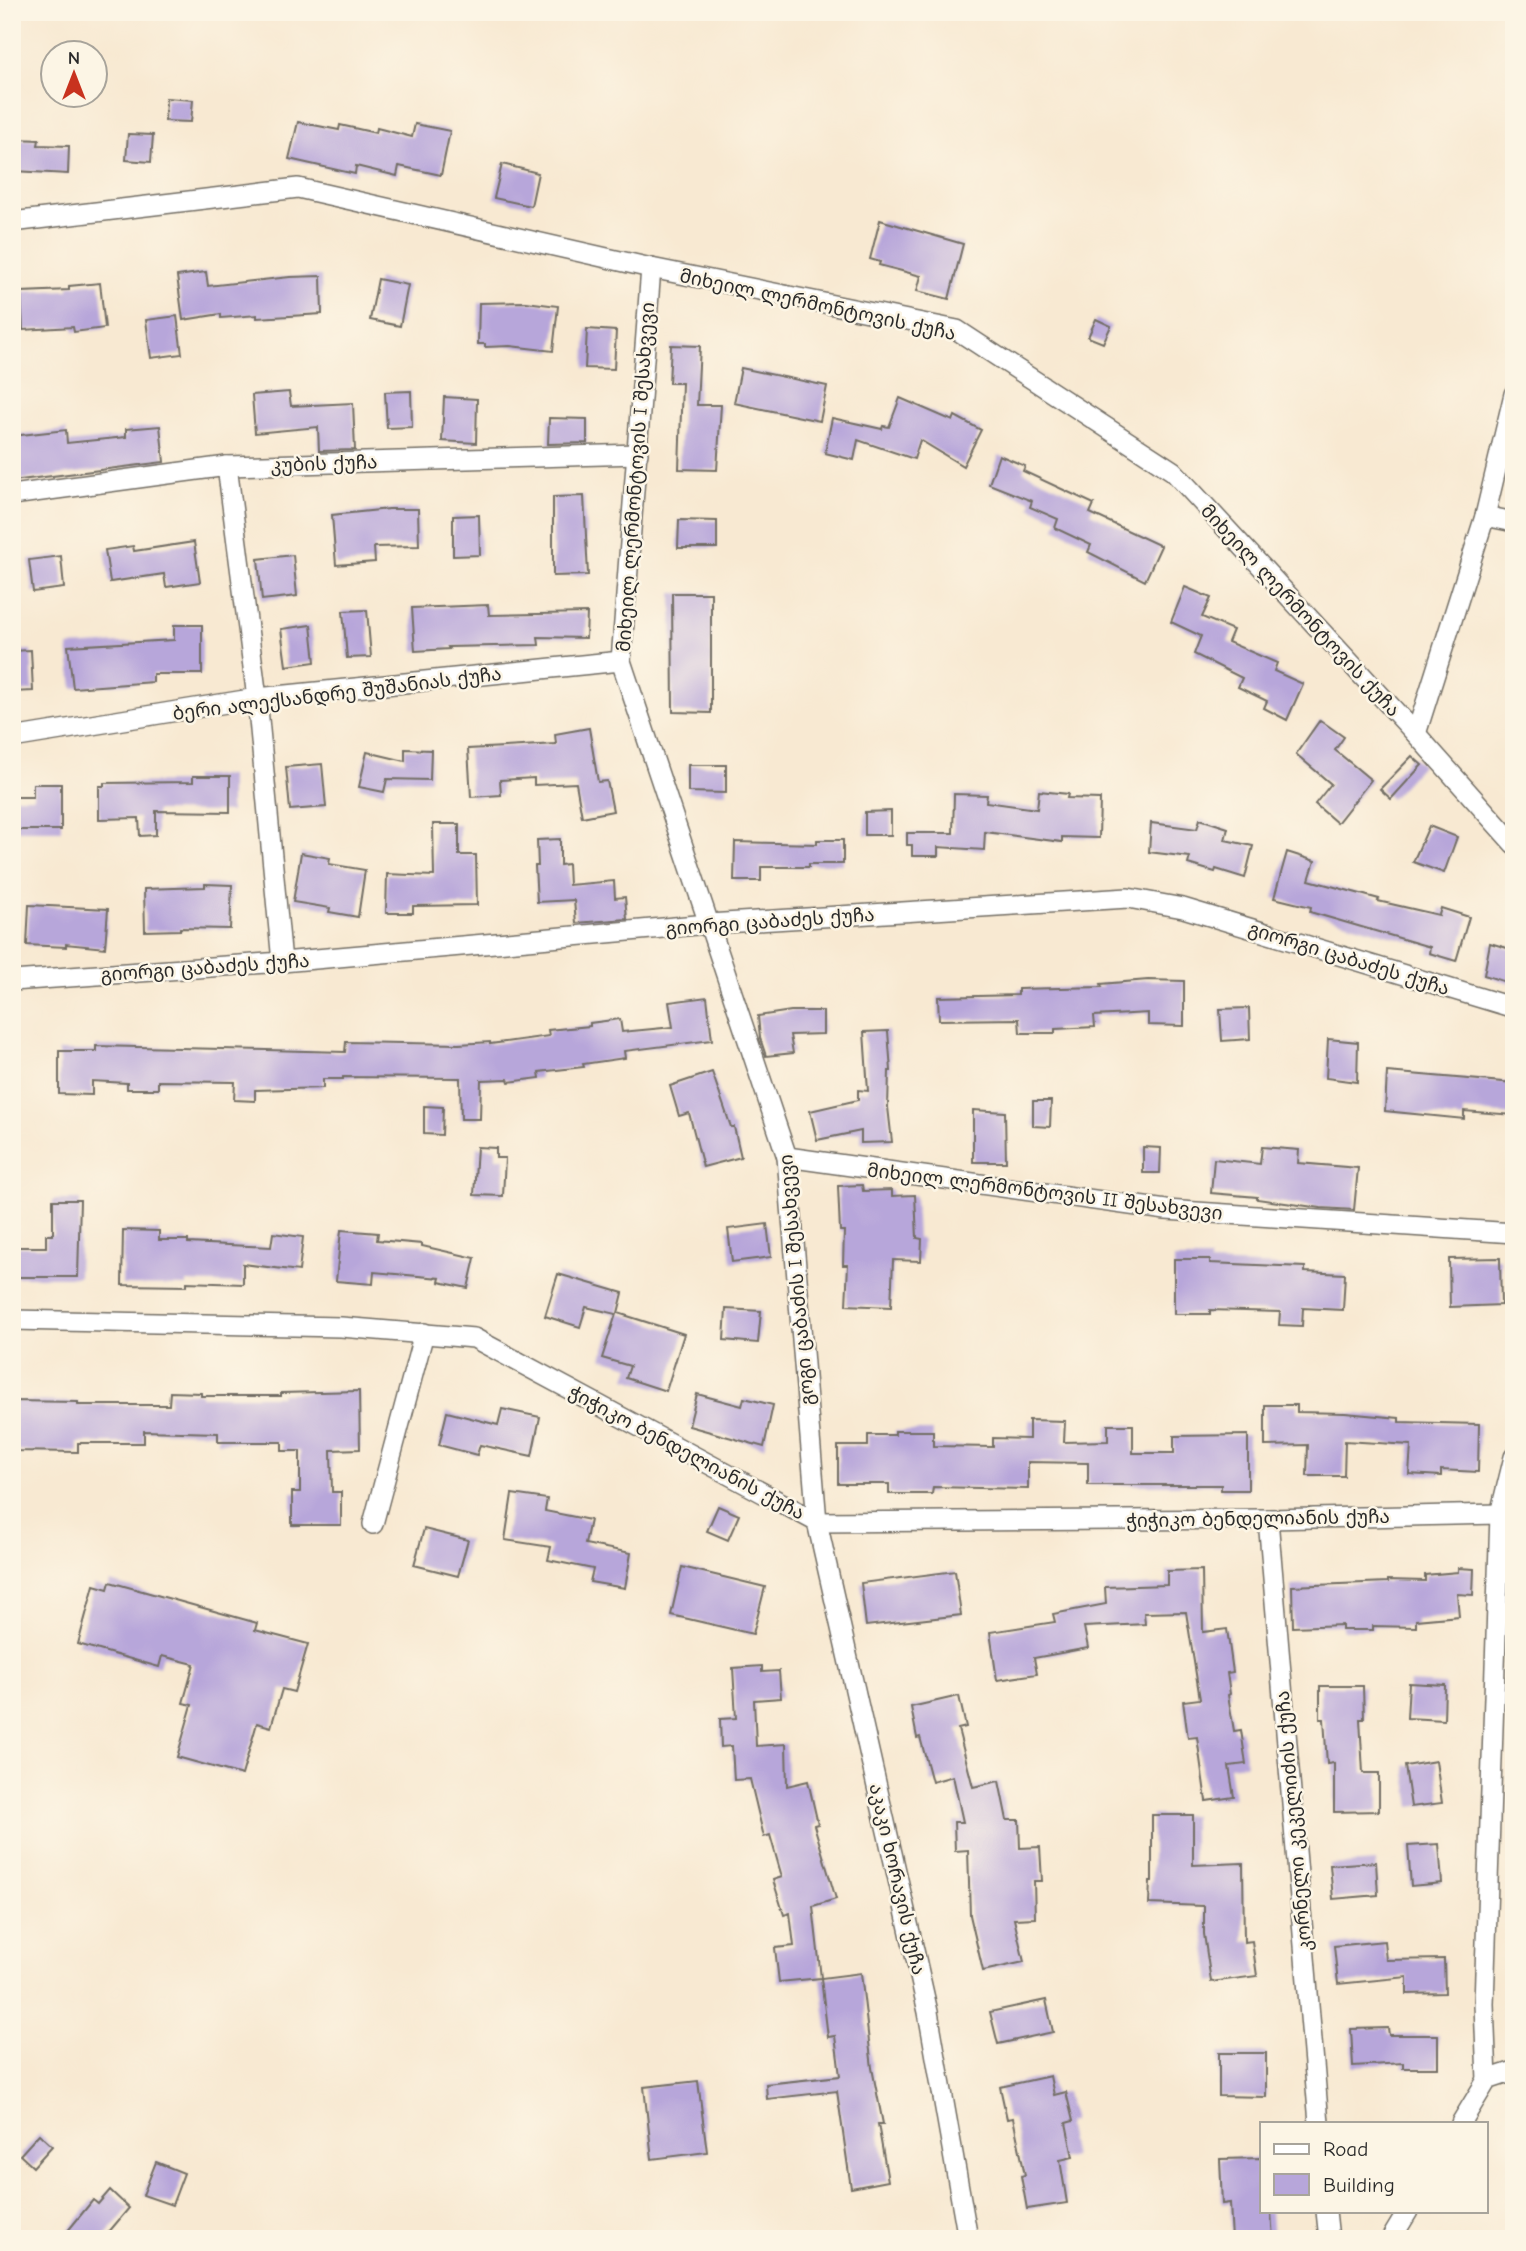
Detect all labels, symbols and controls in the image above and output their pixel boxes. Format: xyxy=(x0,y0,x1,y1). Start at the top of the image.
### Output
north arrow xyxy=(38,38,108,108)
text: N xyxy=(68,47,80,69)
street label: მიხეილ ლერმონტოვის ქუჩა xyxy=(678,265,958,346)
street label: მიხეილ ლერმონტოვის I შესახვევი xyxy=(613,302,660,653)
street label: კუბის ქუჩა xyxy=(270,451,378,477)
street label: მიხეილ ლერმონტოვის ქუჩა xyxy=(1195,500,1404,722)
street label: ბერი ალექსანდრე შუშანიას ქუჩა xyxy=(172,663,503,726)
street label: გიორგი ცაბაძეს ქუჩა xyxy=(665,904,875,940)
street label: გიორგი ცაბაძეს ქუჩა xyxy=(1245,918,1452,1000)
street label: გიორგი ცაბაძეს ქუჩა xyxy=(100,950,310,986)
street label: გოგი ცაბაძის I შესახვევი xyxy=(775,1153,819,1406)
street label: მიხეილ ლერმონტოვის II შესახვევი xyxy=(866,1159,1224,1226)
street label: ჭიჭიკო ბენდელიანის ქუჩა xyxy=(564,1381,808,1525)
street label: ჭიჭიკო ბენდელიანის ქუჩა xyxy=(1126,1506,1390,1533)
street label: კორნელი კეკელიძის ქუჩა xyxy=(1272,1689,1317,1952)
street label: აკაკი ხორავის ქუჩა xyxy=(864,1781,930,1977)
legend xyxy=(1260,2122,1488,2212)
text: Road xyxy=(1323,2137,1368,2161)
text: Building xyxy=(1323,2173,1395,2197)

